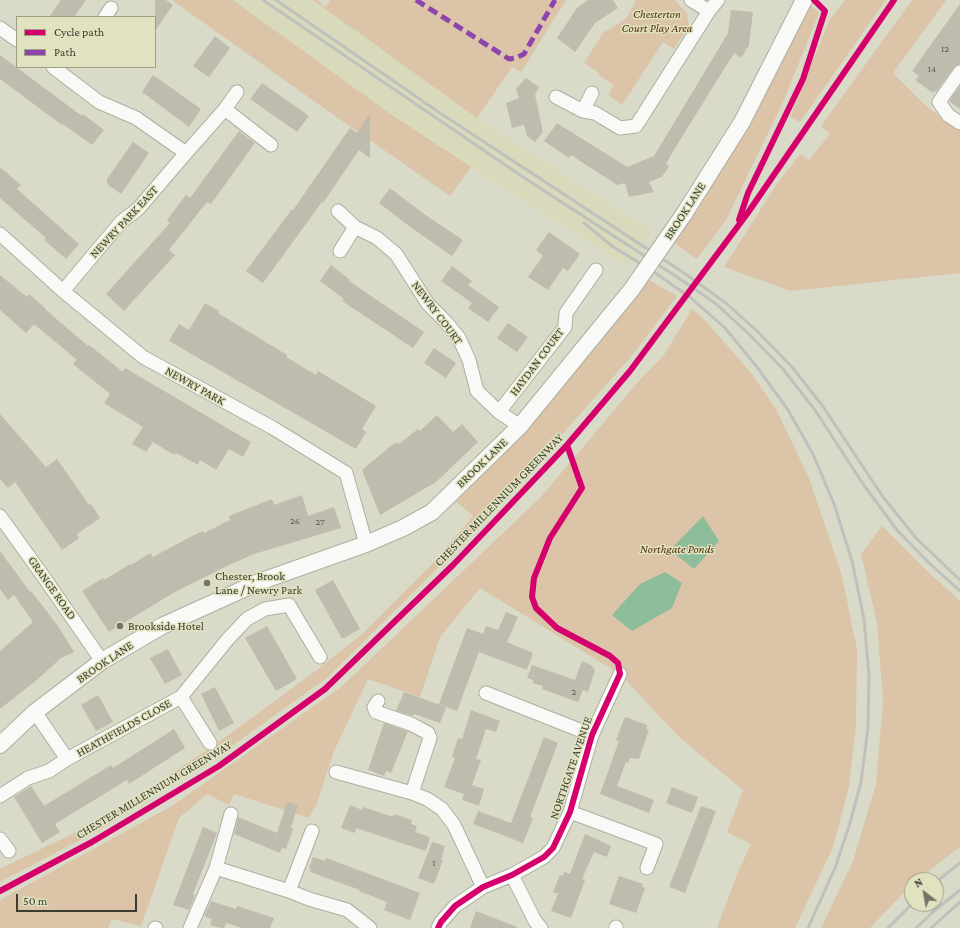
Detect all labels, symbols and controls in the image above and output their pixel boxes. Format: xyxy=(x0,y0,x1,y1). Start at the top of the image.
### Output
park label: Chesterton Court Play Area xyxy=(622,7,692,35)
legend xyxy=(16,16,156,68)
text: Cycle path xyxy=(54,25,104,39)
house number: 12 xyxy=(941,43,949,55)
text: Path xyxy=(54,45,76,59)
house number: 14 xyxy=(928,63,936,75)
street label: BROOK LANE xyxy=(661,180,709,242)
street label: NEWRY PARK EAST xyxy=(87,183,161,261)
street label: NEWRY COURT xyxy=(408,278,466,348)
street label: HAYDAN COURT xyxy=(507,325,567,399)
street label: NEWRY PARK xyxy=(163,364,227,408)
street label: CHESTER MILLENNIUM GREENWAY xyxy=(432,431,566,569)
street label: BROOK LANE xyxy=(453,435,511,491)
house number: 26 xyxy=(290,515,300,527)
house number: 27 xyxy=(315,516,325,528)
park label: Northgate Ponds xyxy=(640,542,714,556)
street label: GRANGE ROAD xyxy=(25,553,79,623)
place label: Chester, Brook Lane / Newry Park xyxy=(215,569,302,597)
marker: Chester, Brook Lane / Newry Park xyxy=(202,578,212,588)
place label: Brookside Hotel xyxy=(128,619,204,633)
marker: Brookside Hotel xyxy=(115,621,125,631)
street label: BROOK LANE xyxy=(74,638,136,686)
house number: 2 xyxy=(572,686,576,698)
street label: HEATHFIELDS CLOSE xyxy=(74,696,174,760)
street label: NORTHGATE AVENUE xyxy=(547,715,595,821)
street label: CHESTER MILLENNIUM GREENWAY xyxy=(74,738,234,842)
house number: 1 xyxy=(432,857,436,869)
north arrow xyxy=(904,872,944,912)
text: N xyxy=(912,875,925,890)
scale bar xyxy=(18,886,139,912)
text: 50 m xyxy=(23,894,47,908)

